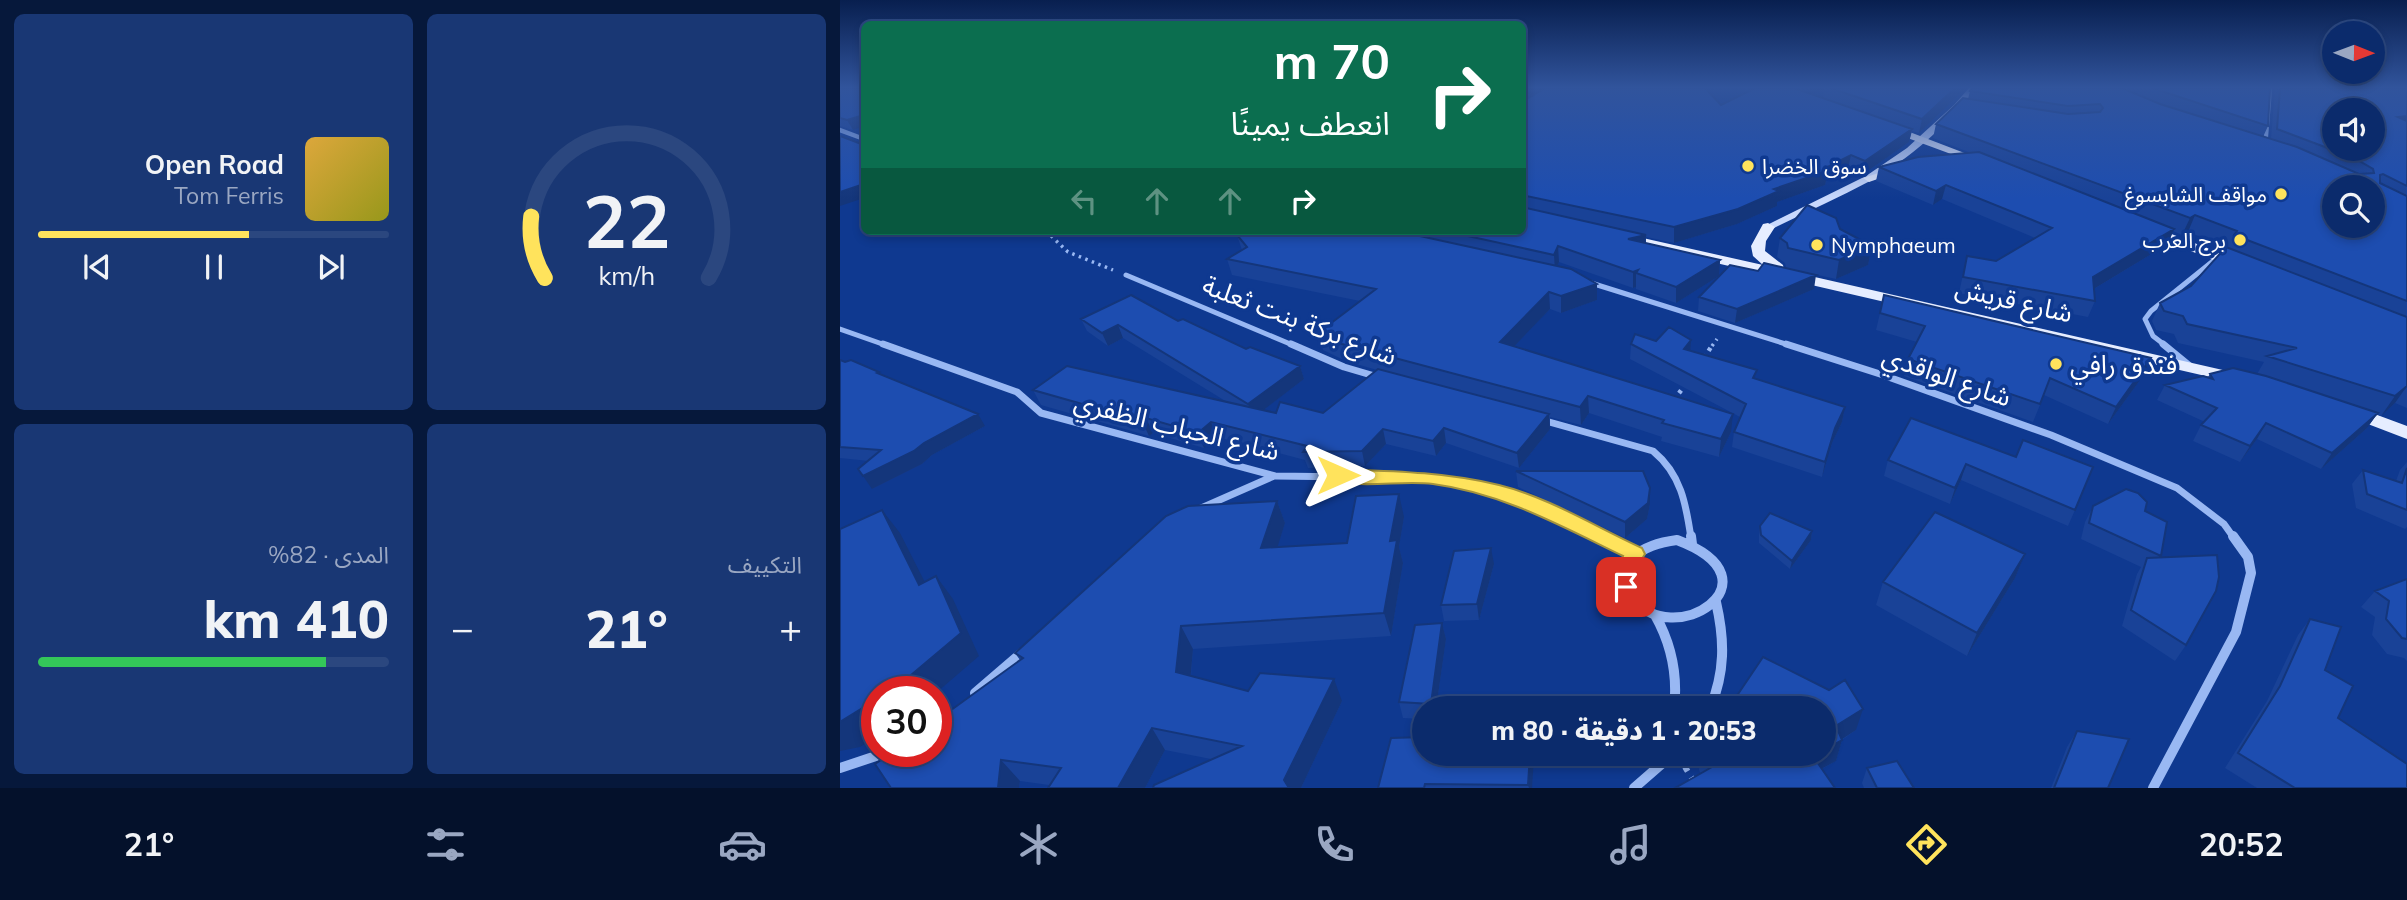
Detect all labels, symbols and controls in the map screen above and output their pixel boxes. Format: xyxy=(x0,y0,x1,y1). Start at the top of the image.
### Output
north arrow xyxy=(2322,21,2385,84)
map controls xyxy=(2322,21,2385,238)
text: 70 m xyxy=(1274,30,1390,91)
icon: right xyxy=(1414,49,1505,140)
button: sound xyxy=(2322,98,2385,161)
text: انعطف يمينًا xyxy=(1231,103,1390,143)
text: Open Road xyxy=(145,148,284,181)
place label: سوق الخضرا xyxy=(1762,153,1867,179)
marker: سوق الخضرا xyxy=(1740,158,1756,174)
text: 22 xyxy=(583,175,670,266)
button: search xyxy=(2322,175,2385,238)
text: Tom Ferris xyxy=(174,181,284,210)
place label: مواقف الشابسوغ xyxy=(2125,181,2267,210)
icon: left xyxy=(1065,182,1103,220)
icon: ahead xyxy=(1138,182,1176,220)
icon: ahead xyxy=(1211,182,1249,220)
icon: right xyxy=(1284,182,1322,220)
marker: مواقف الشابسوغ xyxy=(2273,186,2289,202)
place label: برج العرب xyxy=(2143,227,2226,256)
place label: Nymphaeum xyxy=(1831,232,1956,258)
marker: برج العرب xyxy=(2232,232,2248,248)
marker: Nymphaeum xyxy=(1809,237,1825,253)
icon: previous xyxy=(78,248,116,286)
icon: pause xyxy=(195,248,233,286)
icon: next xyxy=(312,248,350,286)
text: km/h xyxy=(598,260,655,291)
street label: شارع بركة بنت ثعلبة xyxy=(1197,268,1402,375)
street label: شارع قريش xyxy=(1951,270,2076,332)
street label: شارع الواقدي xyxy=(1877,339,2016,417)
place label: فندق رافي xyxy=(2070,348,2177,385)
marker: فندق رافي xyxy=(2048,356,2064,372)
street label: شارع الحباب الظفري xyxy=(1070,385,1283,471)
position arrow xyxy=(1301,438,1375,512)
text: المدى · 82% xyxy=(268,540,389,569)
text: التكييف xyxy=(728,550,802,579)
pin xyxy=(1596,557,1656,617)
icon: arrive xyxy=(1607,568,1645,606)
text: 410 km xyxy=(203,586,389,651)
text: 21° xyxy=(585,596,668,661)
text: − xyxy=(451,604,474,652)
text: + xyxy=(779,604,802,652)
speed limit sign: 30 xyxy=(861,676,952,767)
text: 20:53 · 1 دقيقة · 80 m xyxy=(1491,714,1757,747)
icon: filters xyxy=(421,820,470,869)
icon: car xyxy=(718,820,767,869)
icon: climate xyxy=(1014,820,1063,869)
icon: phone xyxy=(1310,820,1359,869)
icon: music xyxy=(1606,820,1655,869)
icon: directions xyxy=(1902,820,1951,869)
text: 21° xyxy=(124,824,174,864)
text: 20:52 xyxy=(2199,824,2283,864)

